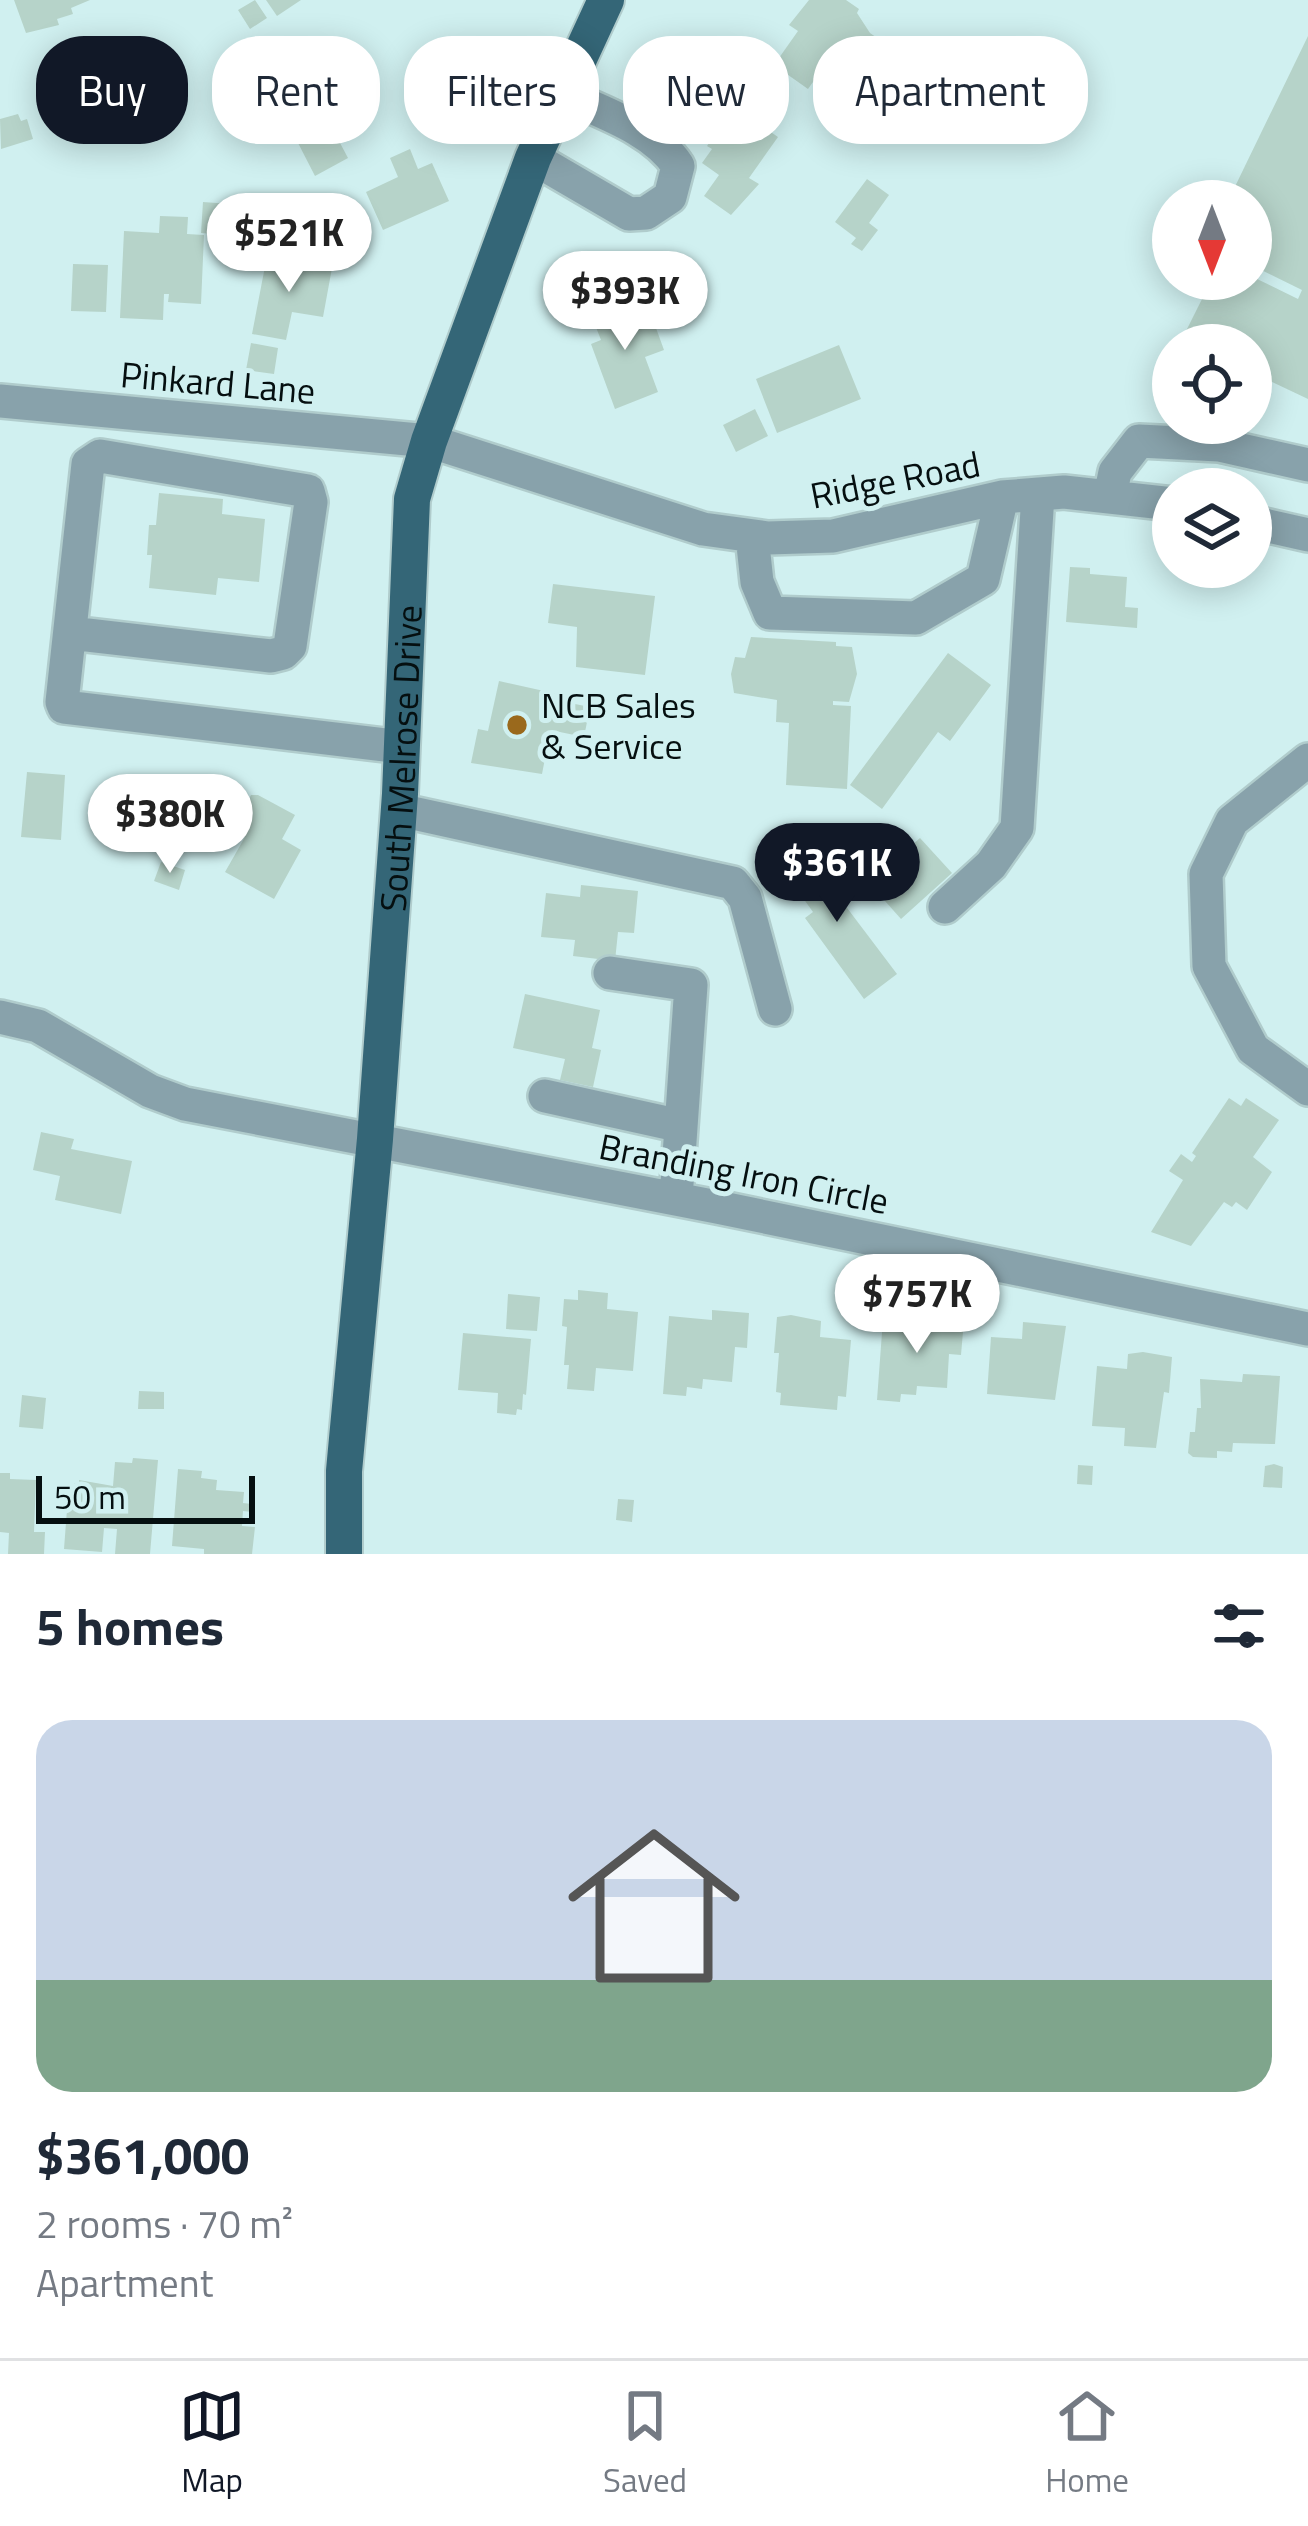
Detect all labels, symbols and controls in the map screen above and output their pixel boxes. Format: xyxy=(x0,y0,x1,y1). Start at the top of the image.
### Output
chip: Buy xyxy=(36,36,188,144)
chip: Rent xyxy=(212,36,380,144)
chip: Filters xyxy=(404,36,599,144)
chip: New xyxy=(623,36,789,144)
chip: Apartment xyxy=(813,36,1088,144)
north arrow xyxy=(1152,180,1272,300)
map controls xyxy=(1152,180,1272,588)
pin: $521K xyxy=(205,193,373,295)
text: $521K xyxy=(234,202,344,261)
pin: $393K xyxy=(541,251,709,353)
text: $393K xyxy=(570,260,680,319)
button: locate xyxy=(1152,324,1272,444)
street label: Pinkard Lane xyxy=(118,346,318,418)
street label: Ridge Road xyxy=(806,436,984,522)
button: layers xyxy=(1152,468,1272,588)
street label: South Melrose Drive xyxy=(364,604,435,913)
place label: NCB Sales & Service xyxy=(541,677,696,773)
marker: NCB Sales & Service xyxy=(504,712,530,738)
pin: $380K xyxy=(86,774,254,876)
text: $380K xyxy=(115,783,225,842)
pin: $361K xyxy=(753,823,921,925)
text: $361K xyxy=(782,832,892,891)
street label: Branding Iron Circle xyxy=(595,1118,893,1228)
pin: $757K xyxy=(833,1254,1001,1356)
text: $757K xyxy=(862,1263,972,1322)
scale bar xyxy=(36,1470,255,1523)
text: 50 m xyxy=(54,1472,126,1522)
text: 5 homes xyxy=(36,1587,224,1665)
icon: filters xyxy=(1206,1593,1272,1659)
icon: home xyxy=(546,1798,762,2014)
text: $361,000 xyxy=(36,2116,249,2194)
text: 2 rooms · 70 m² xyxy=(36,2194,293,2253)
text: Apartment xyxy=(36,2253,213,2312)
tab: Map xyxy=(179,2383,245,2505)
tab: Saved xyxy=(603,2383,687,2505)
tab: Home xyxy=(1045,2383,1129,2505)

